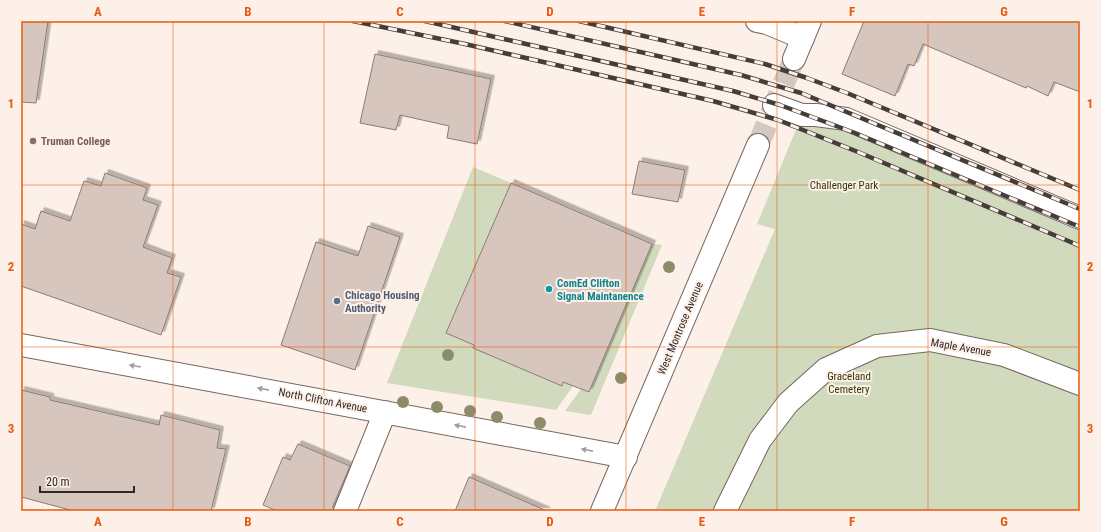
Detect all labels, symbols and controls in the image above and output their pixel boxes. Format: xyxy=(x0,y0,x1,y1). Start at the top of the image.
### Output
text: A xyxy=(94,4,102,19)
text: B xyxy=(244,4,252,19)
text: C xyxy=(396,4,404,19)
text: D xyxy=(546,4,554,19)
text: E xyxy=(699,4,706,19)
text: F xyxy=(849,4,855,19)
text: G xyxy=(1000,4,1008,19)
text: 1 xyxy=(8,96,14,111)
text: 1 xyxy=(1087,96,1093,111)
place label: Truman College xyxy=(41,135,110,148)
marker: Truman College xyxy=(28,136,38,146)
park label: Challenger Park xyxy=(810,179,878,192)
text: 2 xyxy=(8,259,15,274)
text: 2 xyxy=(1087,259,1094,274)
place label: ComEd Clifton Signal Maintanence xyxy=(557,277,644,303)
street label: West Montrose Avenue xyxy=(655,280,706,377)
marker: ComEd Clifton Signal Maintanence xyxy=(544,284,554,294)
place label: Chicago Housing Authority xyxy=(345,289,420,315)
marker: Chicago Housing Authority xyxy=(332,296,342,306)
street label: Maple Avenue xyxy=(930,336,992,359)
one-way arrow xyxy=(129,362,141,368)
park label: Graceland Cemetery xyxy=(827,370,871,396)
one-way arrow xyxy=(257,386,269,392)
street label: North Clifton Avenue xyxy=(277,386,368,415)
text: 3 xyxy=(8,421,14,436)
text: 3 xyxy=(1087,421,1093,436)
one-way arrow xyxy=(453,422,466,428)
one-way arrow xyxy=(581,446,593,452)
scale bar xyxy=(40,468,134,494)
text: 20 m xyxy=(46,475,70,489)
text: A xyxy=(94,514,102,529)
text: B xyxy=(244,514,252,529)
text: C xyxy=(396,514,404,529)
text: D xyxy=(546,514,554,529)
text: E xyxy=(699,514,706,529)
text: F xyxy=(849,514,855,529)
text: G xyxy=(1000,514,1008,529)

